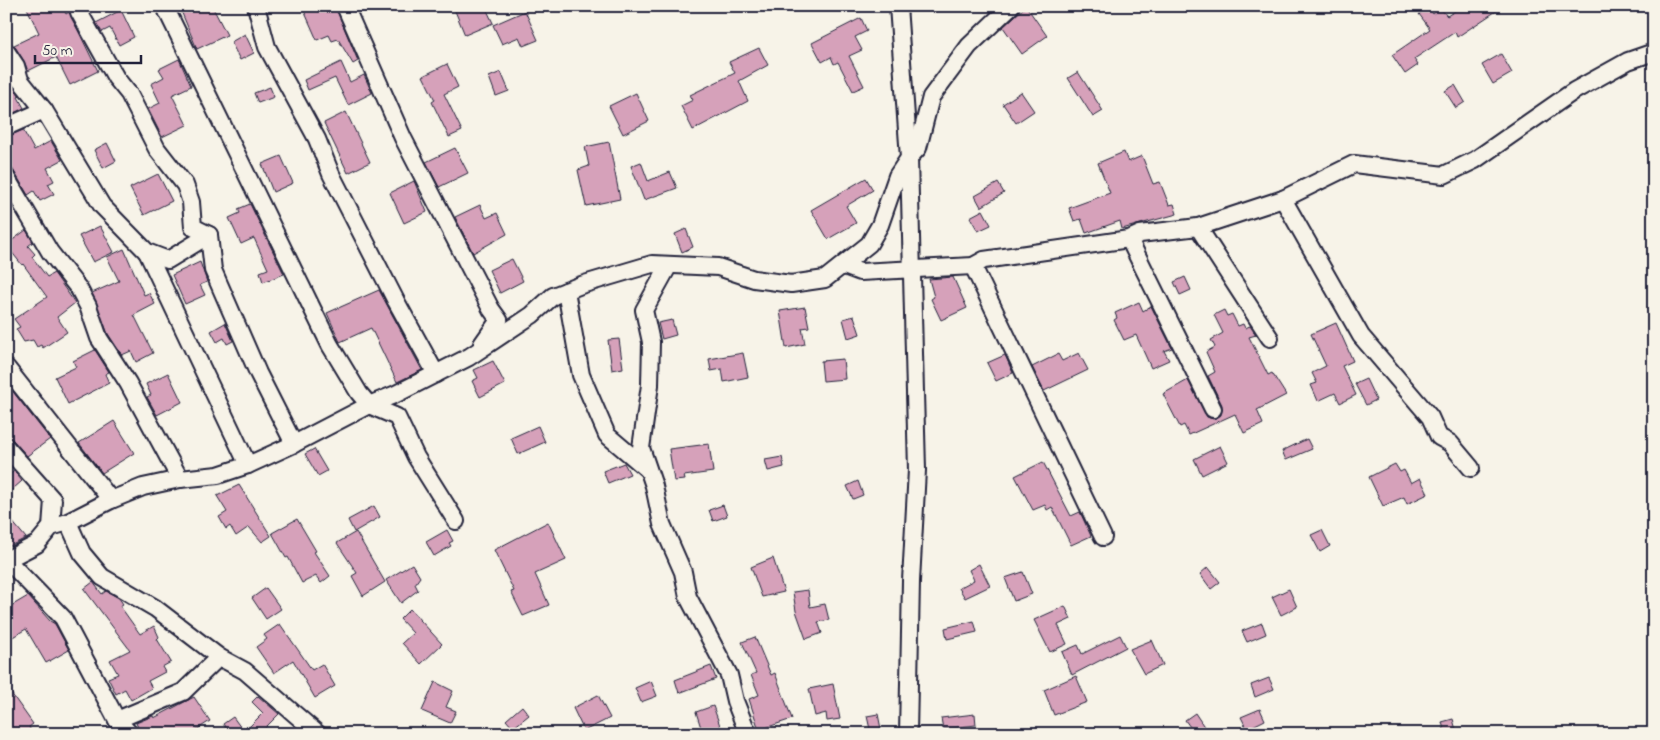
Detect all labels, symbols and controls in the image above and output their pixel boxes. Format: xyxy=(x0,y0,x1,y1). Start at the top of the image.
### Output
scale bar xyxy=(35,32,141,64)
text: 50 m xyxy=(42,40,73,62)

